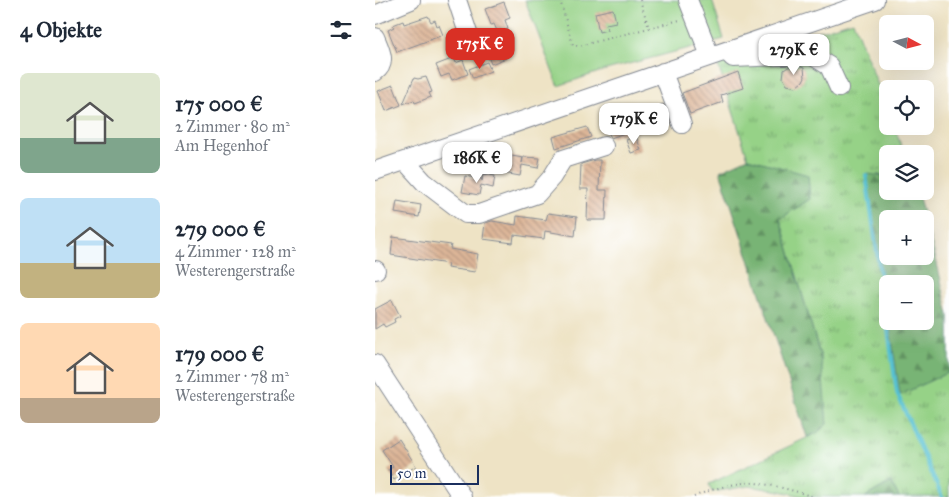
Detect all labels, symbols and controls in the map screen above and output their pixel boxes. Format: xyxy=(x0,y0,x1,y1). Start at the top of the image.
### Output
north arrow xyxy=(879,15,934,70)
map controls xyxy=(879,15,934,330)
icon: filters xyxy=(327,16,355,44)
text: 4 Objekte xyxy=(20,17,102,43)
pin: 175K € xyxy=(439,28,521,70)
text: 175K € xyxy=(457,34,503,53)
pin: 279K € xyxy=(753,34,835,76)
text: 279K € xyxy=(769,40,819,59)
button: locate xyxy=(879,80,934,135)
text: 175 000 € xyxy=(175,91,263,117)
icon: home xyxy=(60,93,120,153)
pin: 179K € xyxy=(593,102,675,145)
text: 179K € xyxy=(610,109,658,128)
text: 2 Zimmer · 80 m² xyxy=(175,117,290,136)
text: Am Hegenhof xyxy=(175,136,268,155)
pin: 186K € xyxy=(436,142,518,184)
button: layers xyxy=(879,145,934,200)
text: 186K € xyxy=(453,148,501,167)
button: + xyxy=(879,210,934,265)
text: 279 000 € xyxy=(175,216,266,242)
icon: home xyxy=(60,218,120,278)
text: 4 Zimmer · 128 m² xyxy=(175,242,296,261)
text: Westerengerstraße xyxy=(175,261,295,280)
button: − xyxy=(879,275,934,330)
text: 179 000 € xyxy=(175,341,264,367)
icon: home xyxy=(60,343,120,403)
text: 2 Zimmer · 78 m² xyxy=(175,367,289,386)
text: Westerengerstraße xyxy=(175,386,295,405)
scale bar xyxy=(390,462,479,485)
text: 50 m xyxy=(397,465,426,482)

